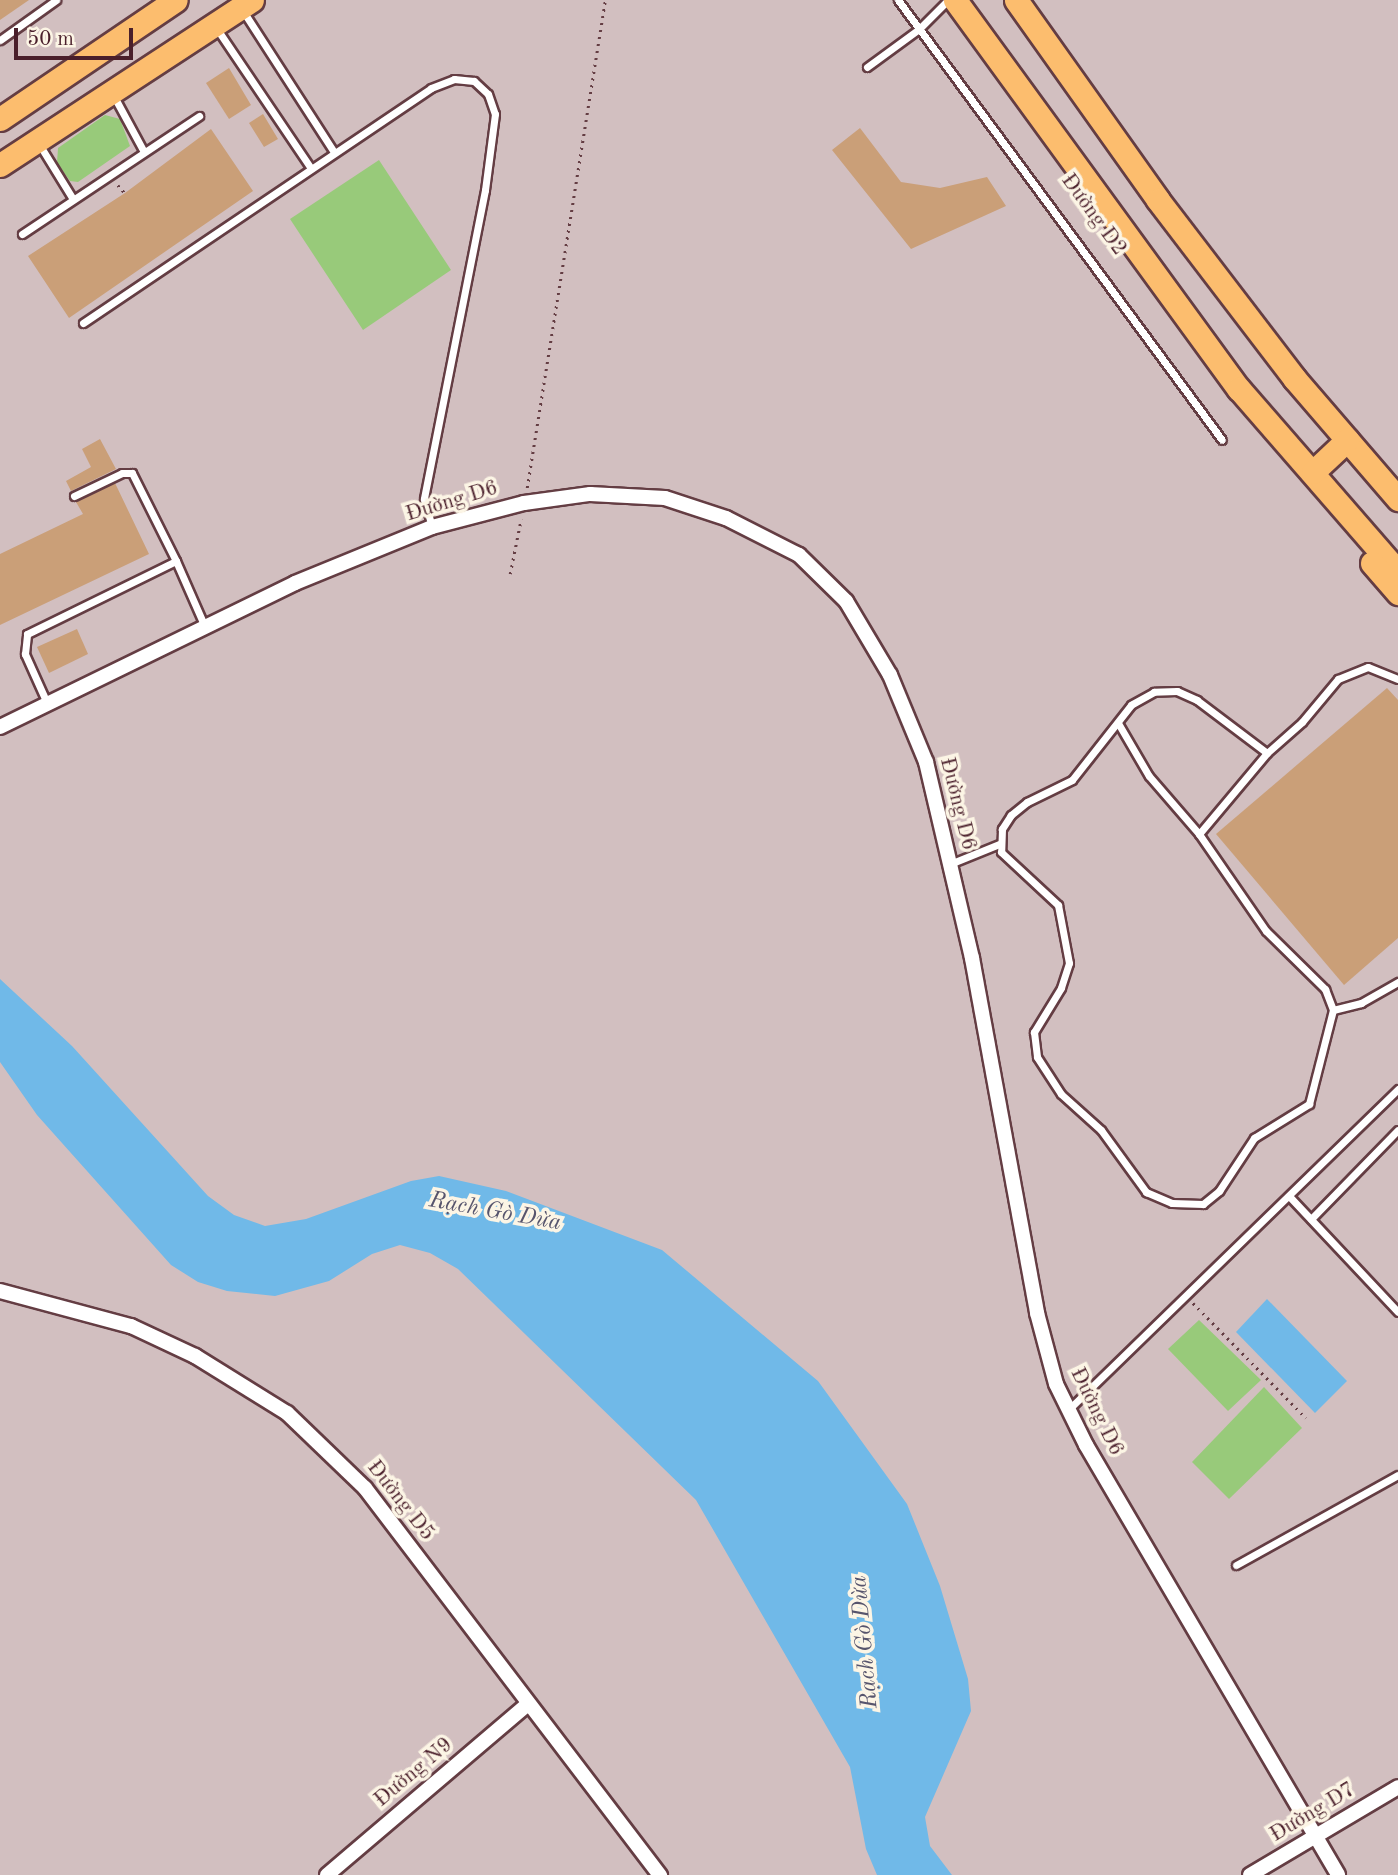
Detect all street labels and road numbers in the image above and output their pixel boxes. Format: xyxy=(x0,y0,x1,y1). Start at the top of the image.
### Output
street label: Đường D2 xyxy=(1055,169,1131,261)
street label: Đường D6 xyxy=(403,476,501,528)
street label: Đường D6 xyxy=(933,755,981,853)
street label: Đường D6 xyxy=(1064,1364,1128,1460)
street label: Đường D5 xyxy=(361,1456,439,1546)
street label: Đường N9 xyxy=(370,1733,458,1813)
street label: Đường D7 xyxy=(1266,1778,1360,1848)

